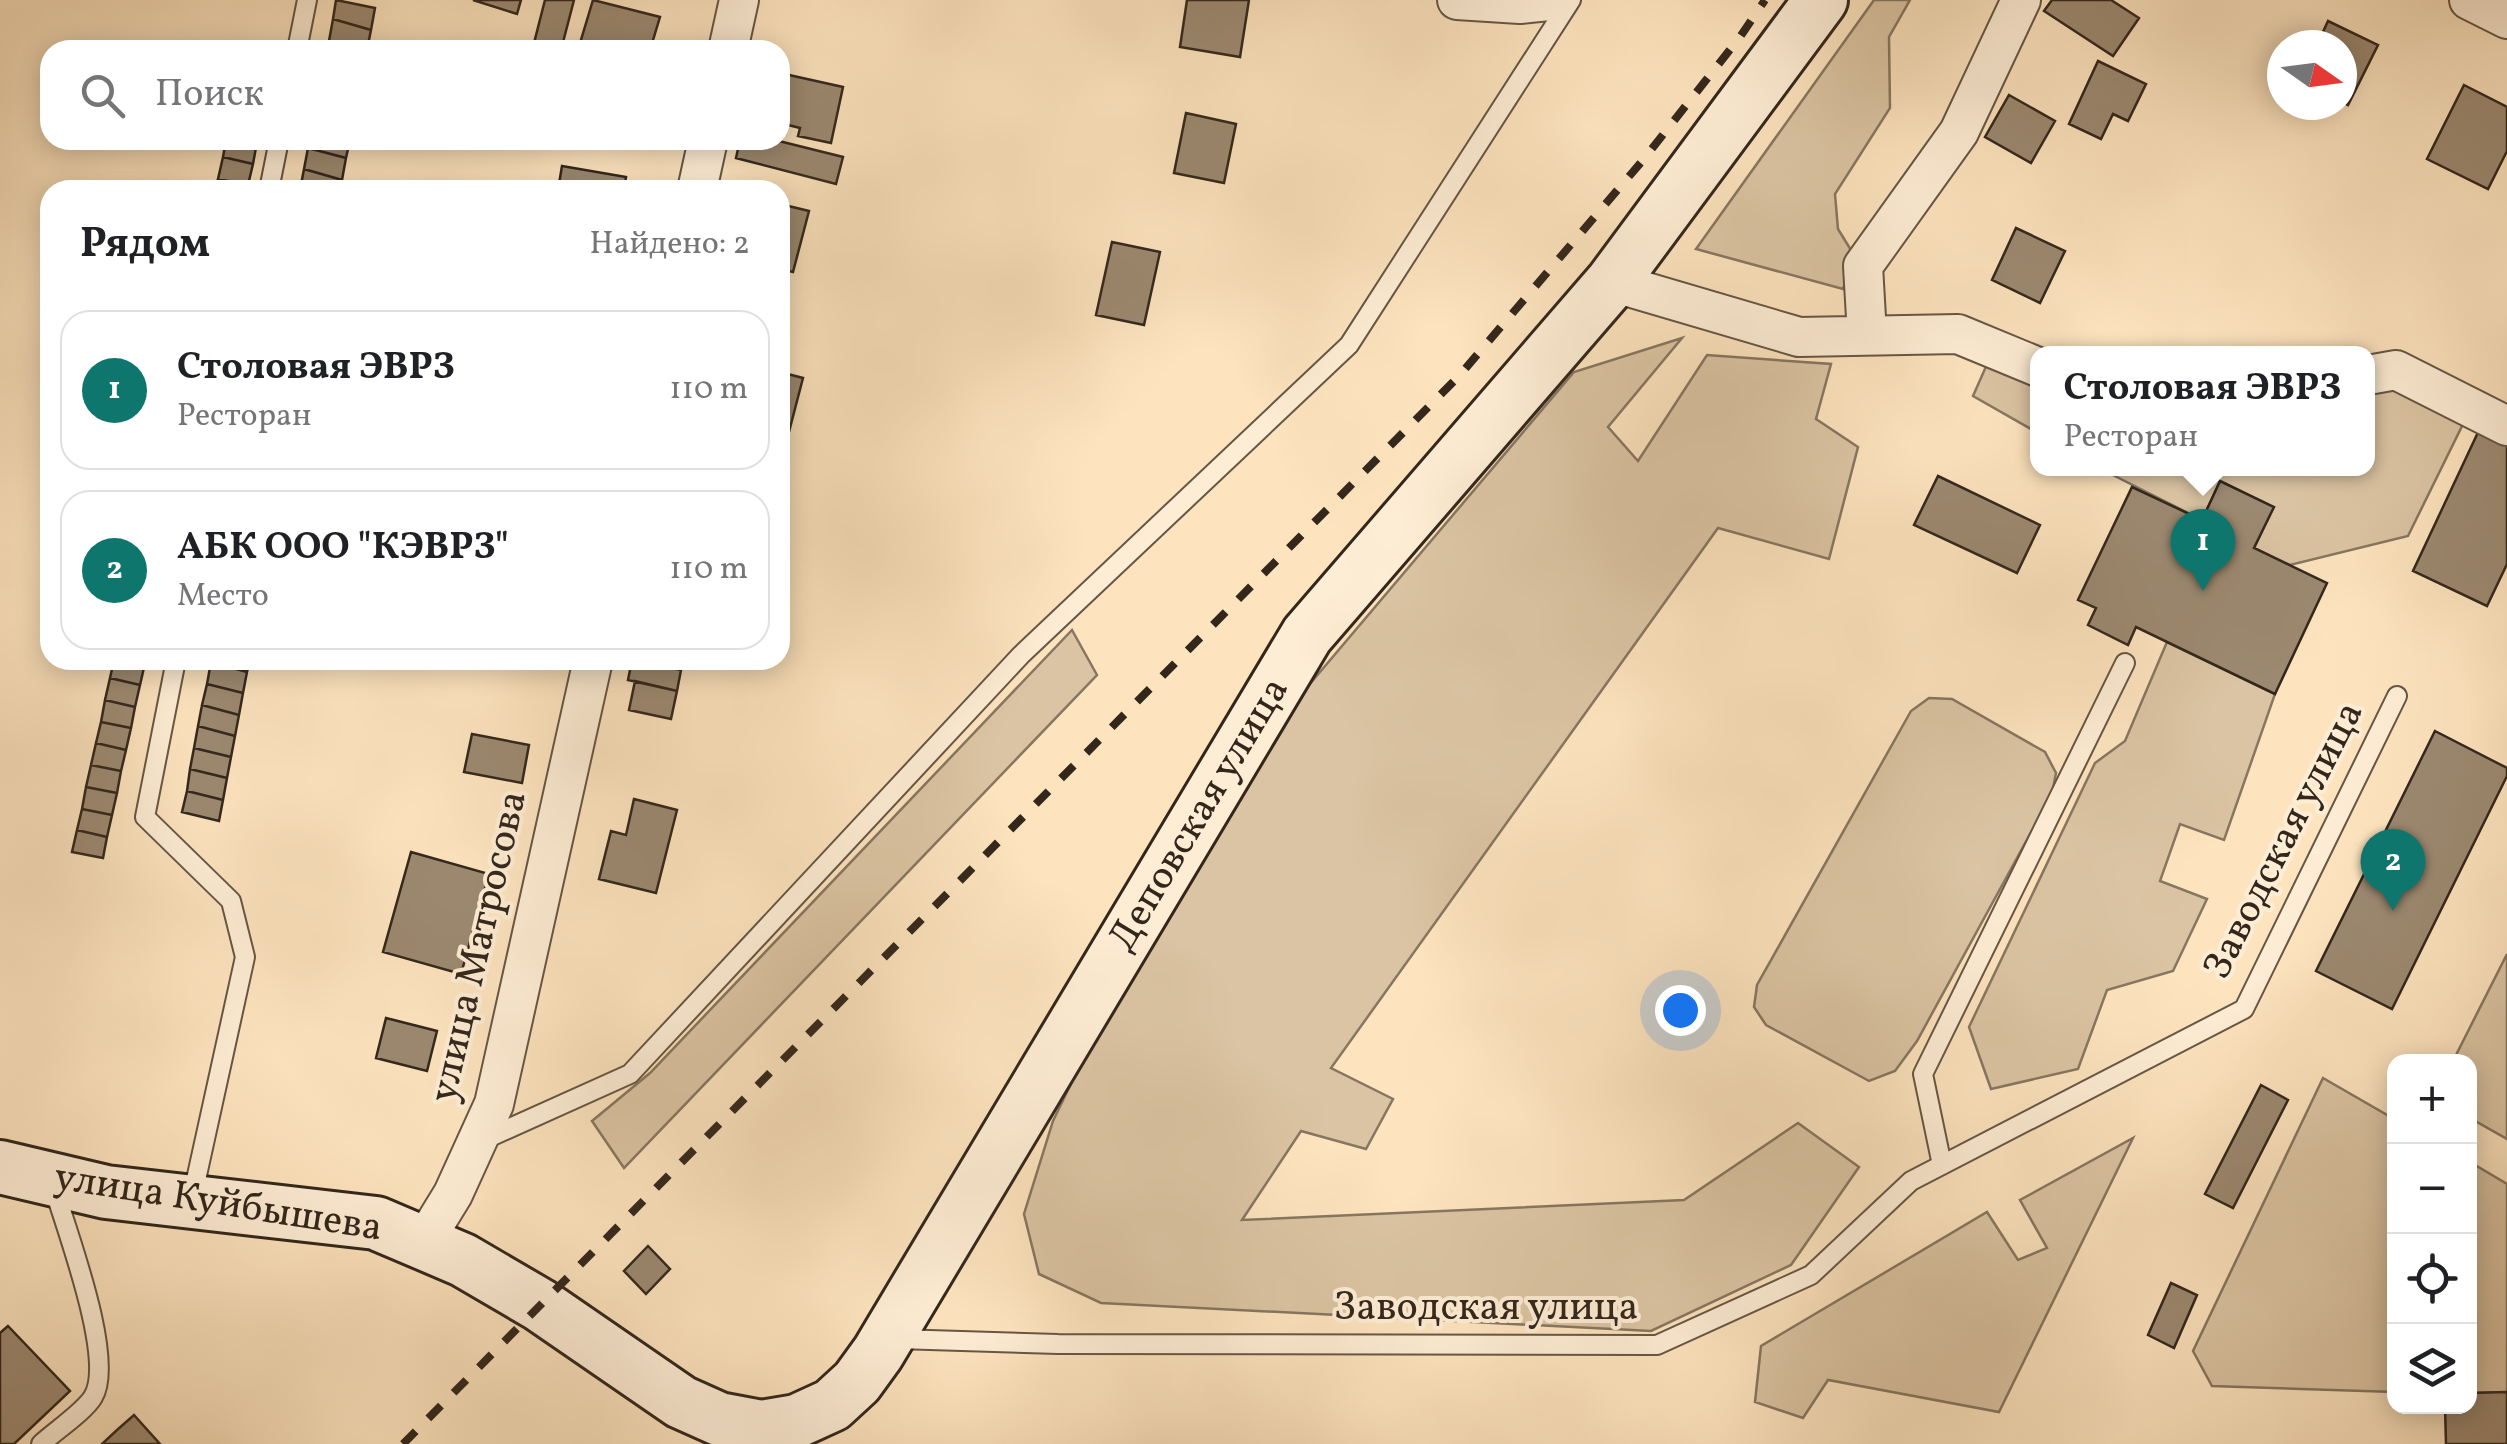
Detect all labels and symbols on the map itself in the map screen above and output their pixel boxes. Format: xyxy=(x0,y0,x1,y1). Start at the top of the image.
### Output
north arrow xyxy=(2267,30,2357,120)
pin: 1 xyxy=(2170,508,2236,591)
street label: Деповская улица xyxy=(1096,667,1304,963)
street label: Заводская улица xyxy=(2191,692,2379,990)
street label: улица Матросова xyxy=(417,786,543,1108)
pin: 2 xyxy=(2360,828,2426,911)
your location xyxy=(1655,985,1706,1036)
street label: улица Куйбышева xyxy=(50,1150,386,1258)
street label: Заводская улица xyxy=(1333,1281,1639,1337)

